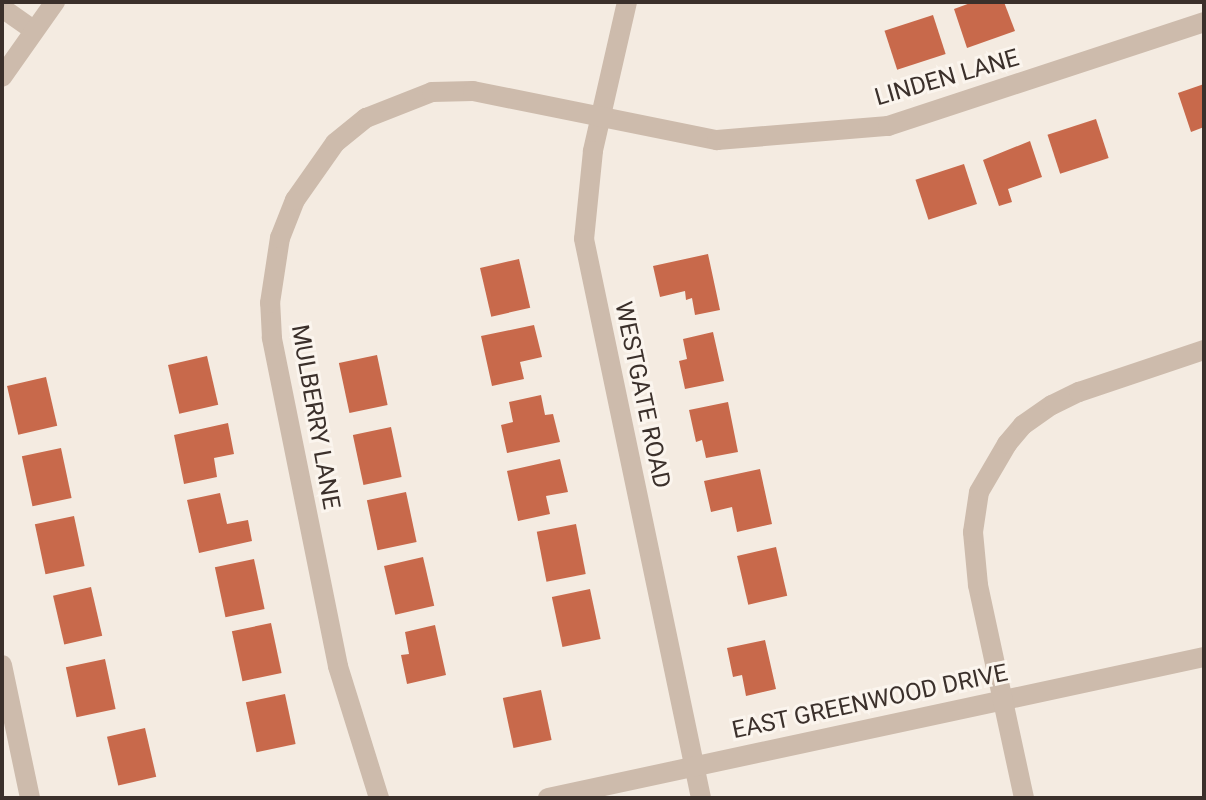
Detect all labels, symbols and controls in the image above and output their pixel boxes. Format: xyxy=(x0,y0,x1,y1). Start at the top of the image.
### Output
street label: LINDEN LANE xyxy=(872,44,1022,112)
street label: WESTGATE ROAD xyxy=(608,299,676,491)
street label: MULBERRY LANE xyxy=(285,322,345,512)
street label: EAST GREENWOOD DRIVE xyxy=(729,659,1011,745)

